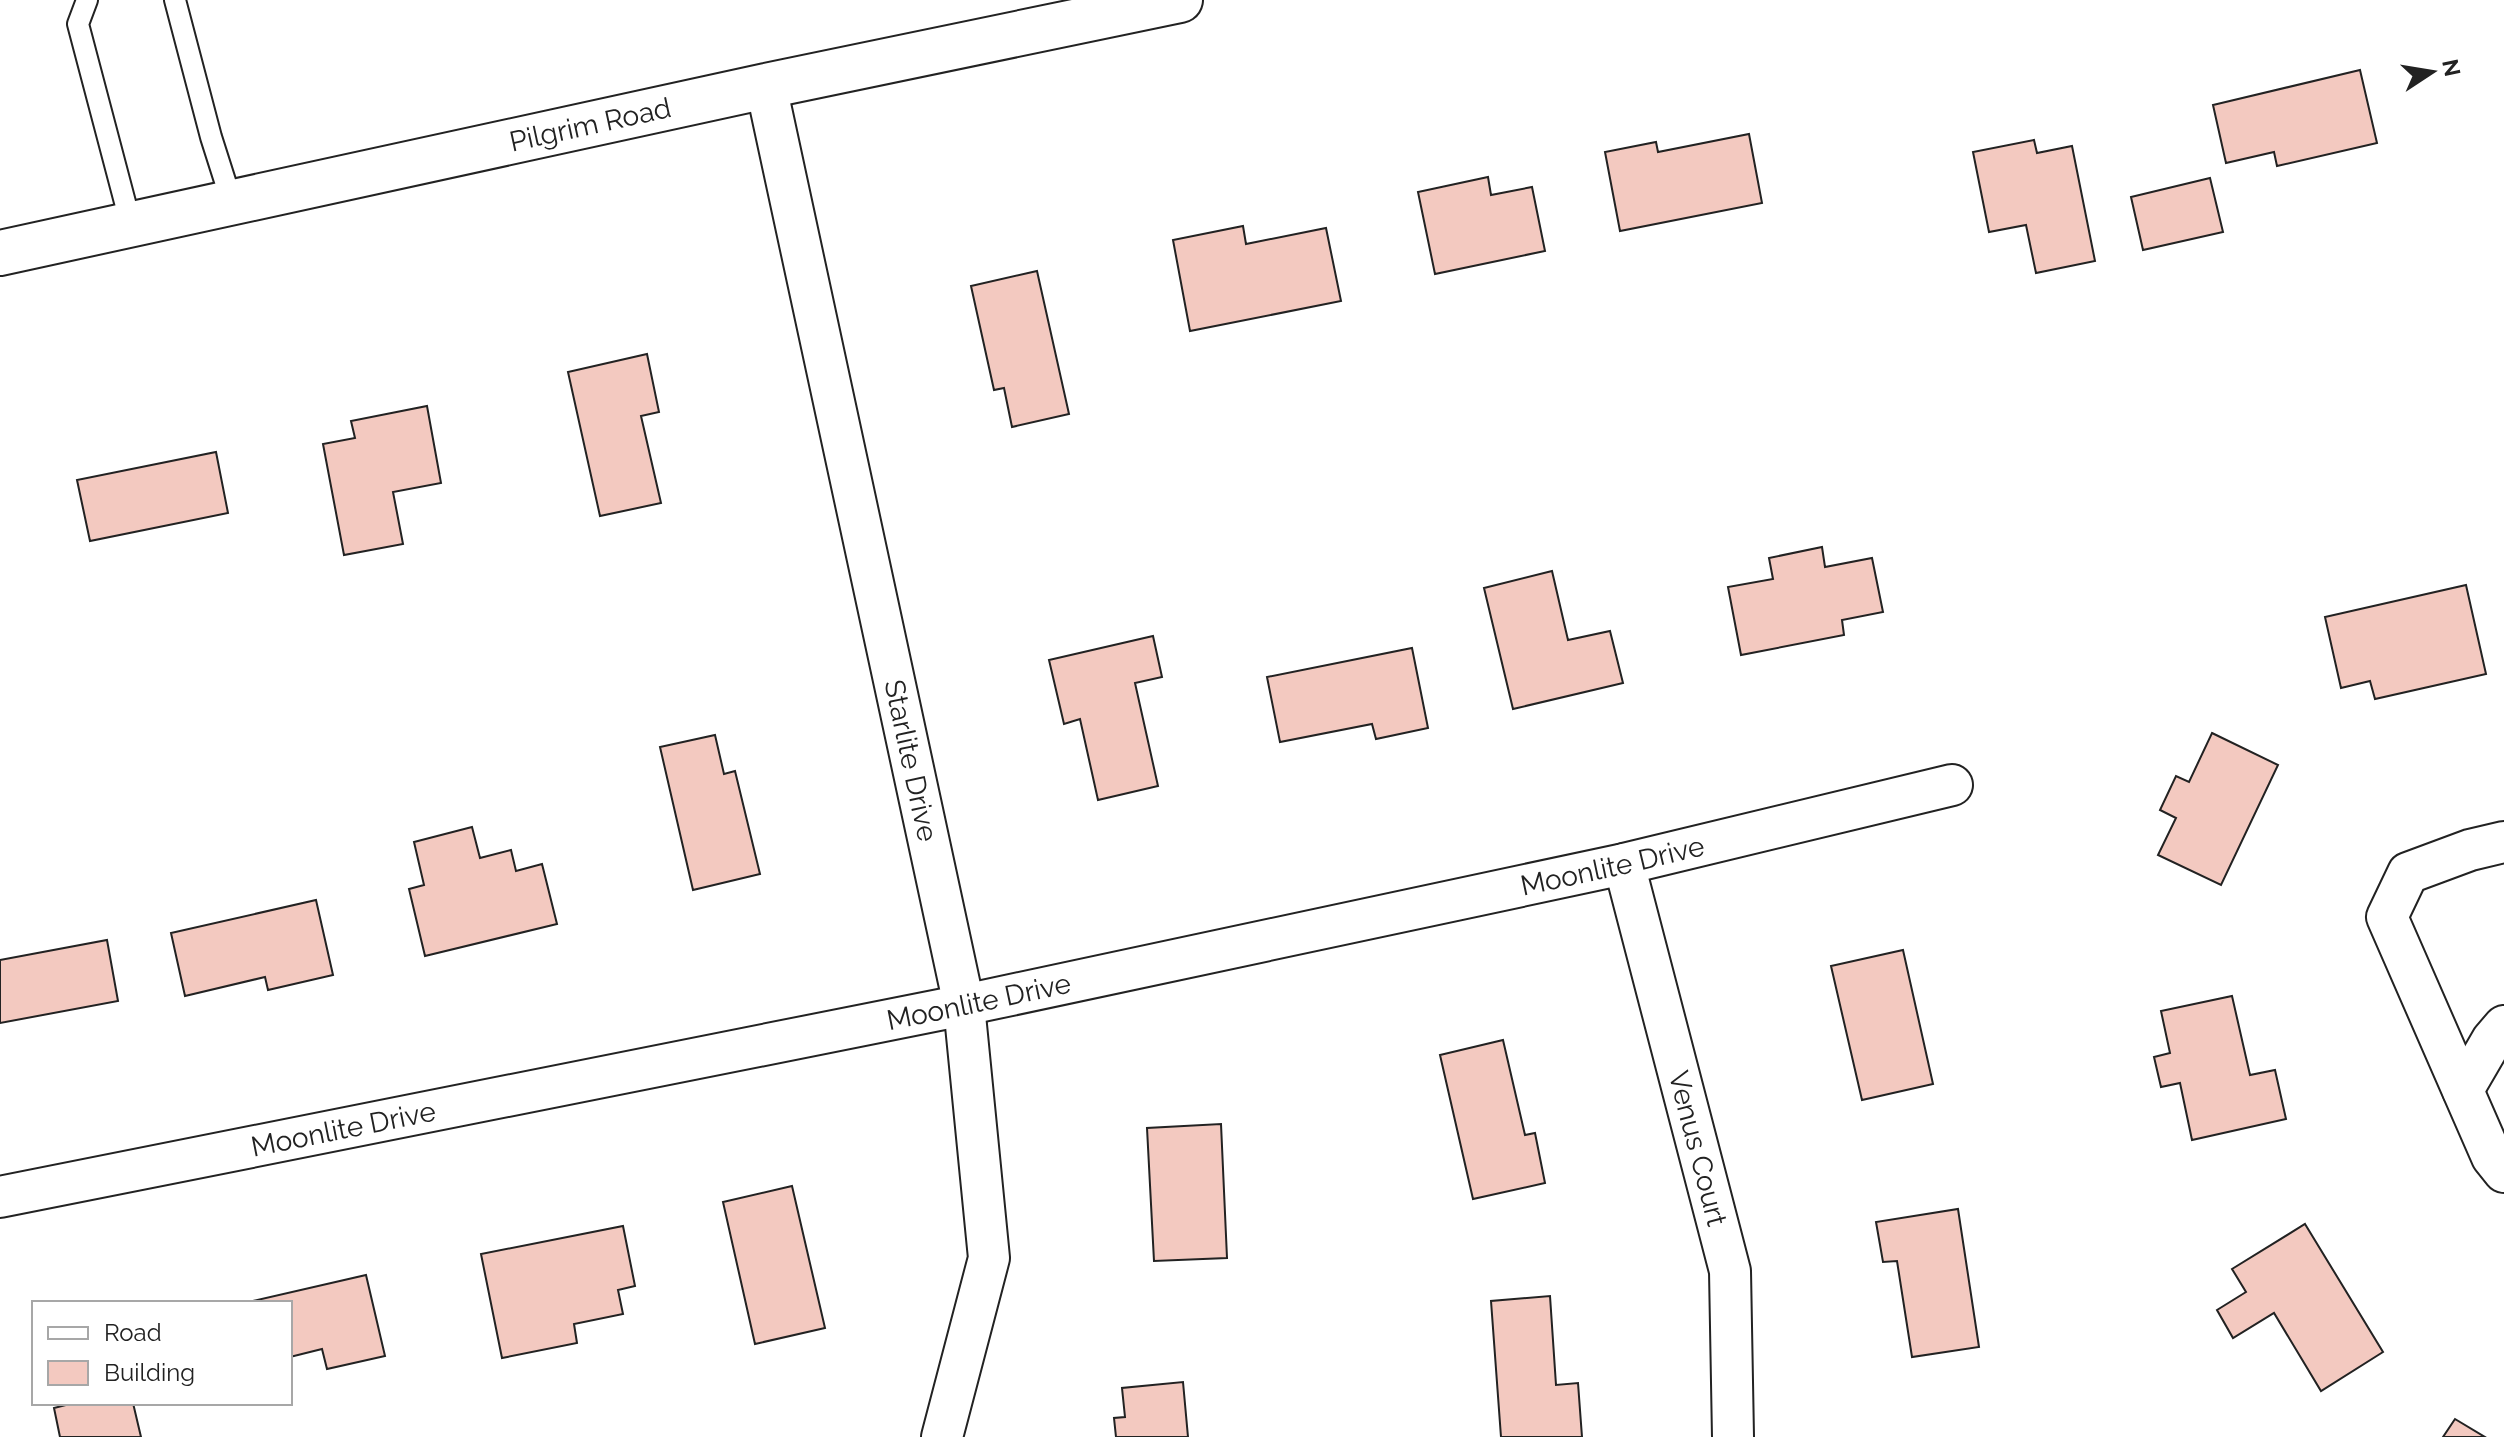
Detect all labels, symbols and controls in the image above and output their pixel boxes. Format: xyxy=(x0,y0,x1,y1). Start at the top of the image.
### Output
north arrow xyxy=(2392,32,2472,112)
text: N xyxy=(2437,57,2466,79)
street label: Pilgrim Road xyxy=(506,91,674,158)
street label: Starlite Drive xyxy=(877,677,944,845)
street label: Moonlite Drive xyxy=(1518,829,1708,903)
street label: Moonlite Drive xyxy=(884,967,1074,1037)
street label: Venus Court xyxy=(1662,1068,1734,1230)
street label: Moonlite Drive xyxy=(248,1095,438,1164)
legend xyxy=(32,1301,292,1405)
text: Road xyxy=(104,1318,162,1347)
text: Building xyxy=(104,1358,195,1387)

